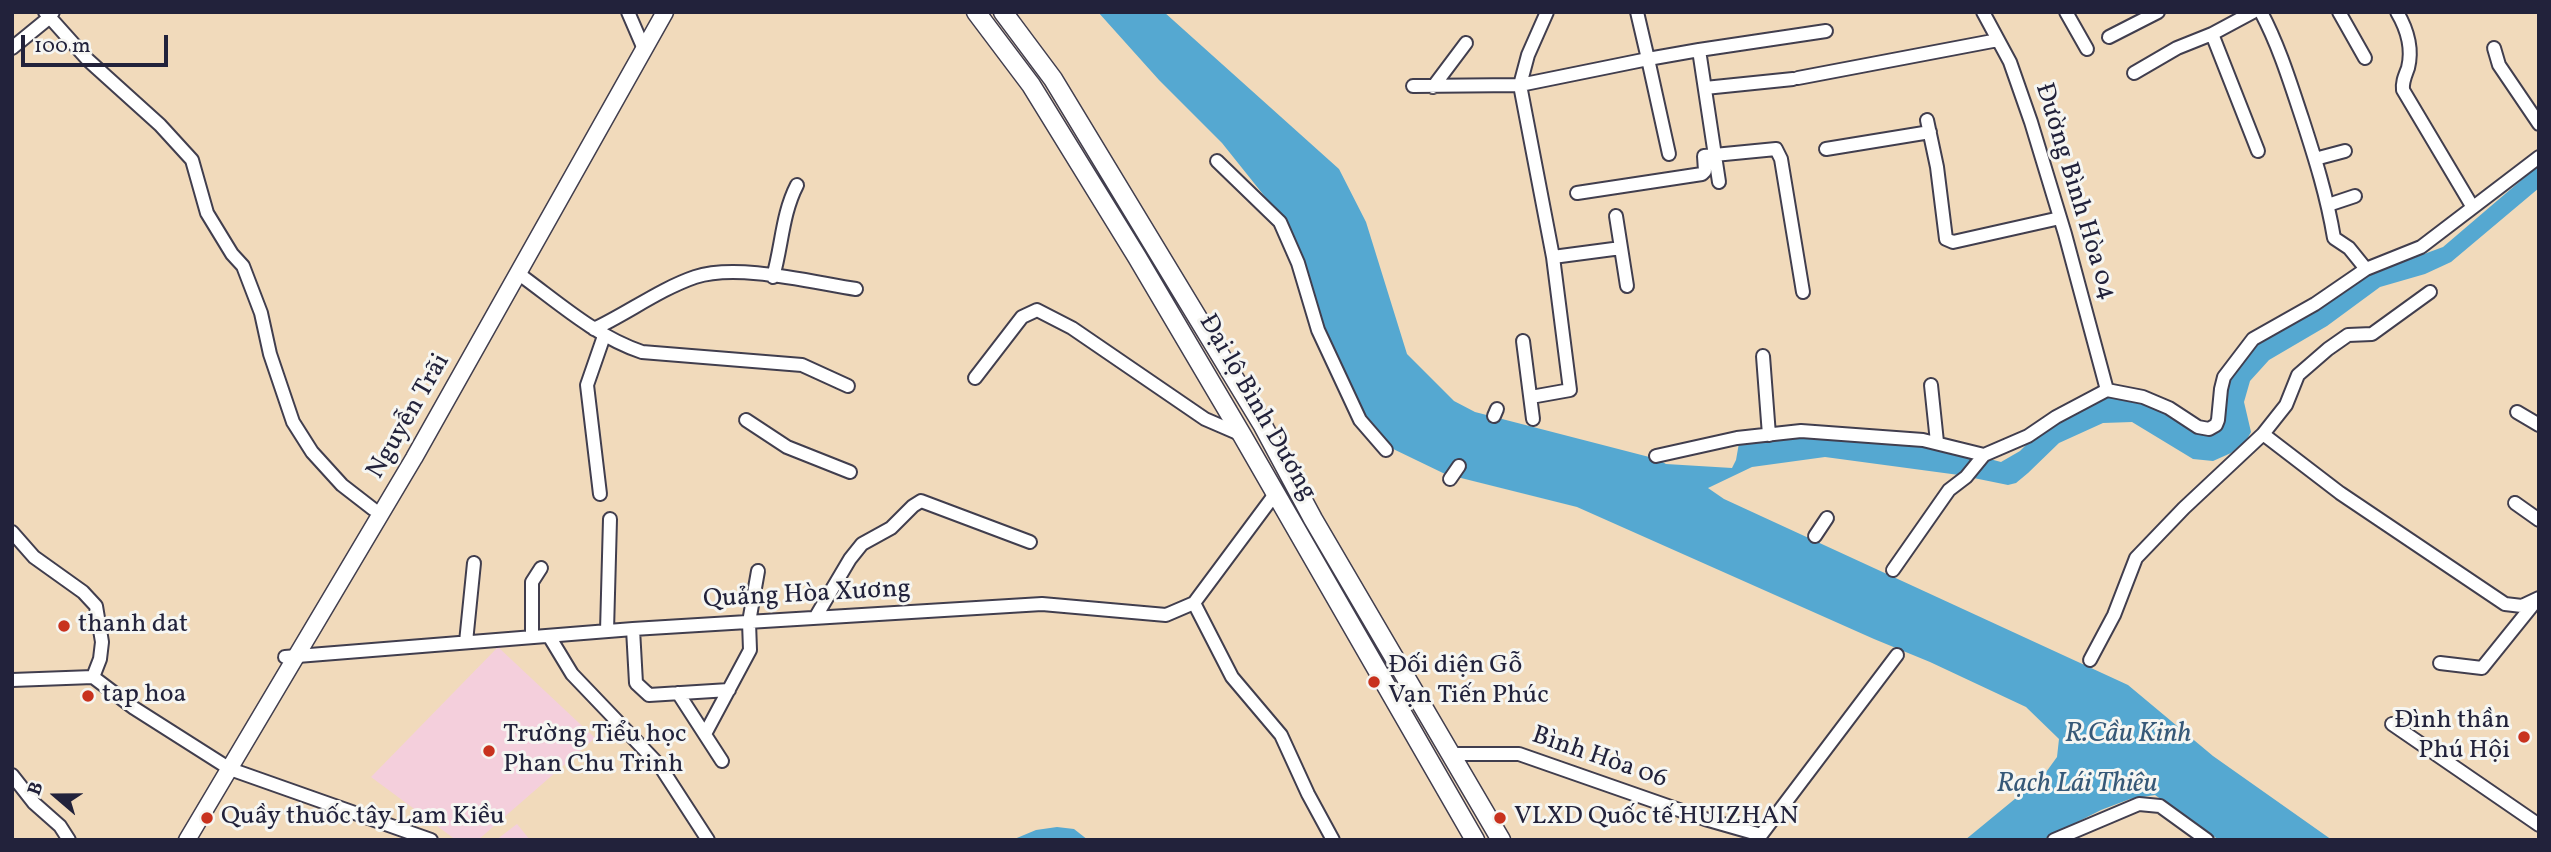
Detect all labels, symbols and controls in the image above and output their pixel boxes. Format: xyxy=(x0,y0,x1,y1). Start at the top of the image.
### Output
scale bar xyxy=(24,21,172,65)
text: 100 m xyxy=(34,32,91,61)
street label: Đường Bình Hòa 04 xyxy=(2026,80,2122,304)
street label: Đại lộ Bình Dương xyxy=(1190,309,1322,507)
street label: Nguyễn Trãi xyxy=(362,349,458,485)
street label: Quảng Hòa Xương xyxy=(703,575,911,617)
place label: thanh dat xyxy=(78,610,188,642)
marker: thanh dat xyxy=(56,618,72,634)
place label: Đối diện Gỗ Vạn Tiến Phúc xyxy=(1388,651,1549,712)
marker: Đối diện Gỗ Vạn Tiến Phúc xyxy=(1366,674,1382,690)
place label: tap hoa xyxy=(102,680,186,712)
marker: tap hoa xyxy=(80,688,96,704)
place label: Đình thần Phú Hội xyxy=(2394,706,2510,768)
water label: R.Cầu Kinh xyxy=(2065,719,2191,753)
place label: Trường Tiểu học Phan Chu Trinh xyxy=(503,720,687,782)
street label: Bình Hòa 06 xyxy=(1527,721,1671,797)
marker: Đình thần Phú Hội xyxy=(2516,729,2532,745)
marker: Trường Tiểu học Phan Chu Trinh xyxy=(481,743,497,759)
north arrow xyxy=(21,761,91,831)
water label: Rạch Lái Thiêu xyxy=(1996,769,2158,803)
text: B xyxy=(22,778,51,799)
place label: Quầy thuốc tây Lam Kiều xyxy=(221,802,505,834)
place label: VLXD Quốc tế HUIZHAN xyxy=(1514,802,1799,834)
marker: Quầy thuốc tây Lam Kiều xyxy=(199,810,215,826)
marker: VLXD Quốc tế HUIZHAN xyxy=(1492,810,1508,826)

